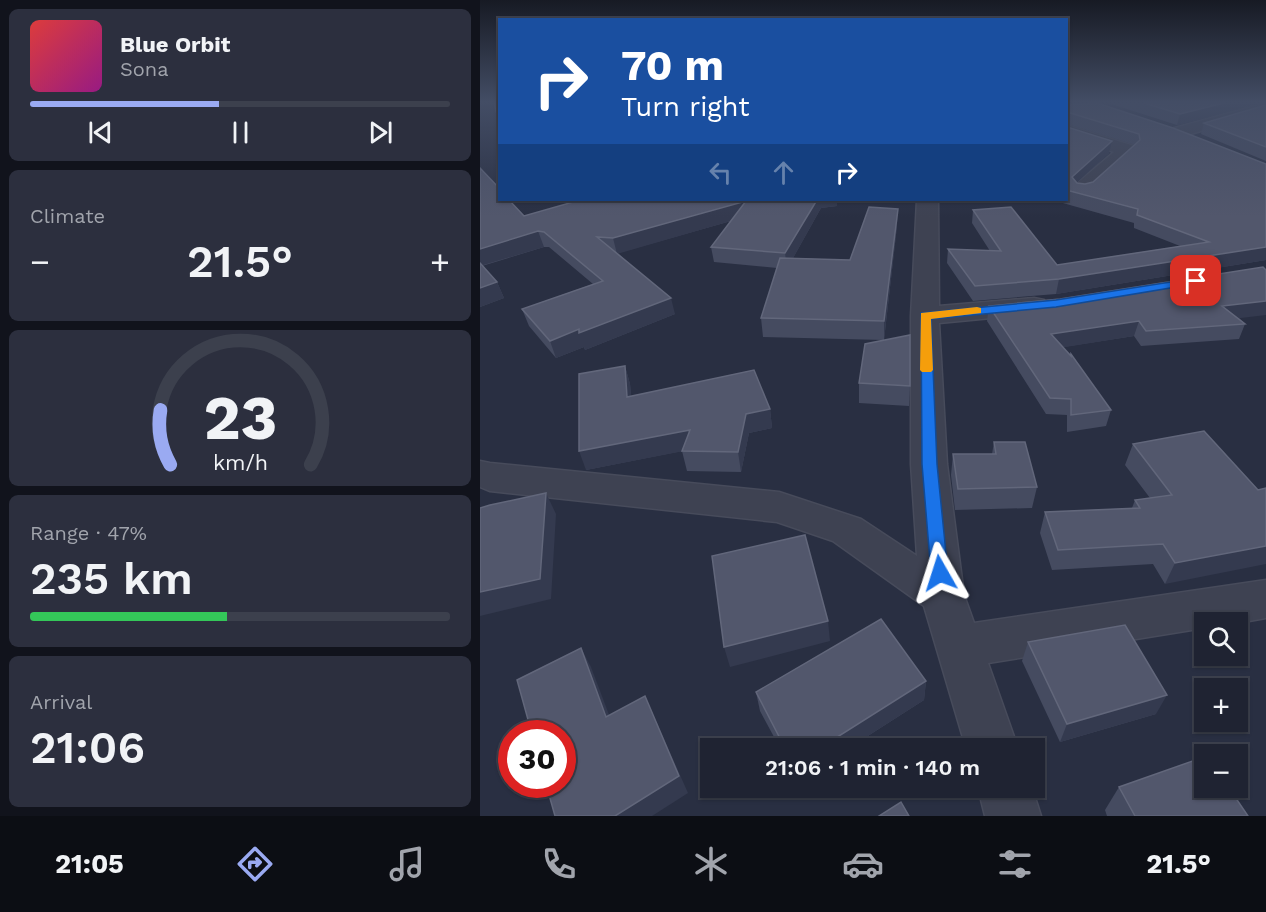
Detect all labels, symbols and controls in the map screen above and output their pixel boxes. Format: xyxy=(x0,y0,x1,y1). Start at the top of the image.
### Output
text: Blue Orbit xyxy=(120,32,230,57)
text: 70 m xyxy=(621,41,724,90)
icon: right xyxy=(522,42,600,120)
text: Sona xyxy=(120,57,169,81)
text: Turn right xyxy=(621,91,750,123)
icon: previous xyxy=(84,116,117,149)
icon: pause xyxy=(224,116,257,149)
icon: next xyxy=(364,116,397,149)
icon: left xyxy=(704,156,737,189)
icon: ahead xyxy=(767,156,800,189)
icon: right xyxy=(830,156,863,189)
text: Climate xyxy=(30,204,105,228)
text: 21.5° xyxy=(187,235,293,288)
text: − xyxy=(30,242,50,281)
text: + xyxy=(430,242,450,281)
pin xyxy=(1170,255,1221,306)
icon: arrive xyxy=(1179,264,1212,297)
text: 23 xyxy=(203,381,277,454)
text: km/h xyxy=(212,450,268,475)
text: Range · 47% xyxy=(30,521,147,545)
position arrow xyxy=(908,541,972,605)
text: 235 km xyxy=(30,552,193,605)
map controls xyxy=(1194,612,1248,798)
button: search xyxy=(1194,612,1248,666)
button: + xyxy=(1194,678,1248,732)
text: Arrival xyxy=(30,690,92,714)
speed limit sign: 30 xyxy=(498,720,576,798)
text: 21:06 xyxy=(30,721,145,774)
button: − xyxy=(1194,744,1248,798)
text: 21:06 · 1 min · 140 m xyxy=(765,755,980,780)
icon: directions xyxy=(234,843,276,885)
icon: music xyxy=(386,843,428,885)
icon: phone xyxy=(538,843,580,885)
icon: climate xyxy=(690,843,732,885)
icon: car xyxy=(842,843,884,885)
icon: filters xyxy=(994,843,1036,885)
text: 21:05 xyxy=(55,848,124,880)
text: 21.5° xyxy=(1146,848,1211,880)

